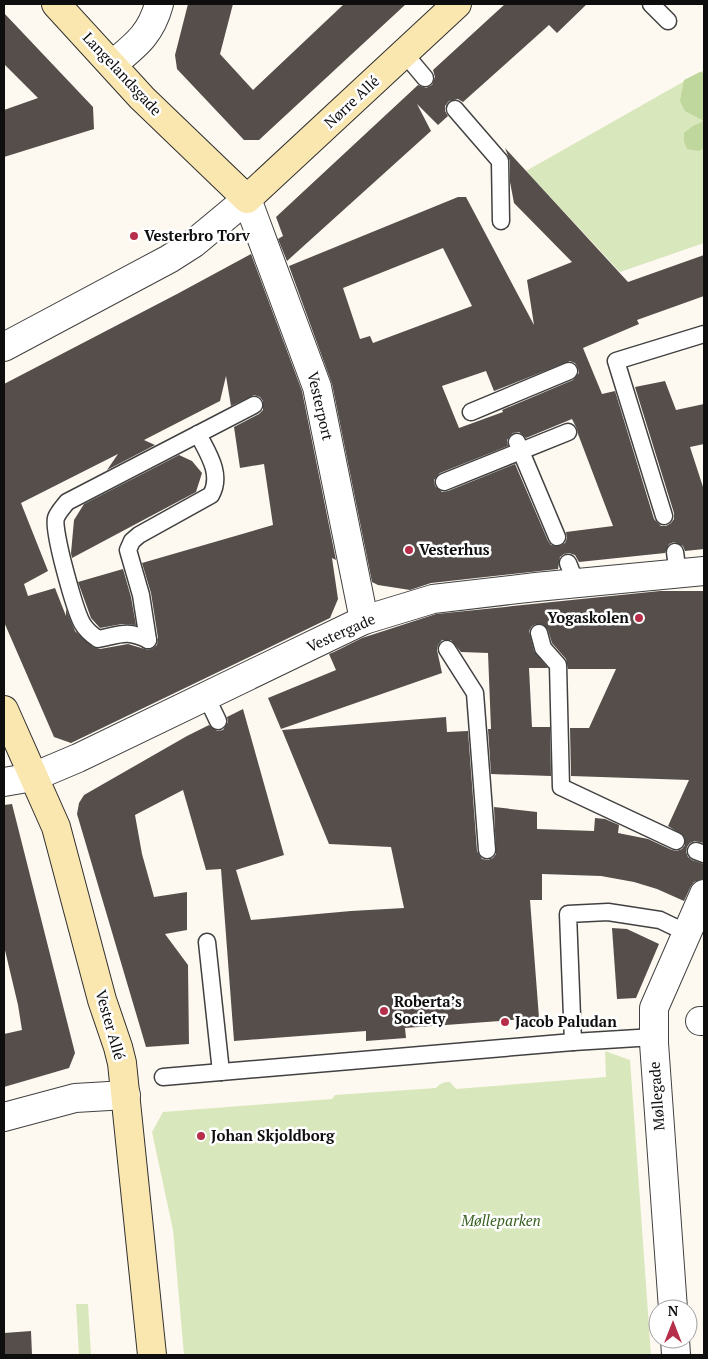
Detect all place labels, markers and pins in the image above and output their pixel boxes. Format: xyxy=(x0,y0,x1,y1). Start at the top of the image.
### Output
place label: Vesterbro Torv xyxy=(144,225,251,245)
marker: Vesterbro Torv xyxy=(128,230,140,242)
place label: Vesterhus xyxy=(419,539,490,559)
marker: Vesterhus xyxy=(403,544,415,556)
place label: Yogaskolen xyxy=(547,607,629,627)
marker: Yogaskolen xyxy=(633,612,645,624)
place label: Roberta’s Society xyxy=(394,991,462,1028)
marker: Roberta’s Society xyxy=(378,1005,390,1017)
place label: Jacob Paludan xyxy=(515,1011,617,1031)
marker: Jacob Paludan xyxy=(499,1016,511,1028)
place label: Johan Skjoldborg xyxy=(211,1125,335,1145)
marker: Johan Skjoldborg xyxy=(195,1130,207,1142)

